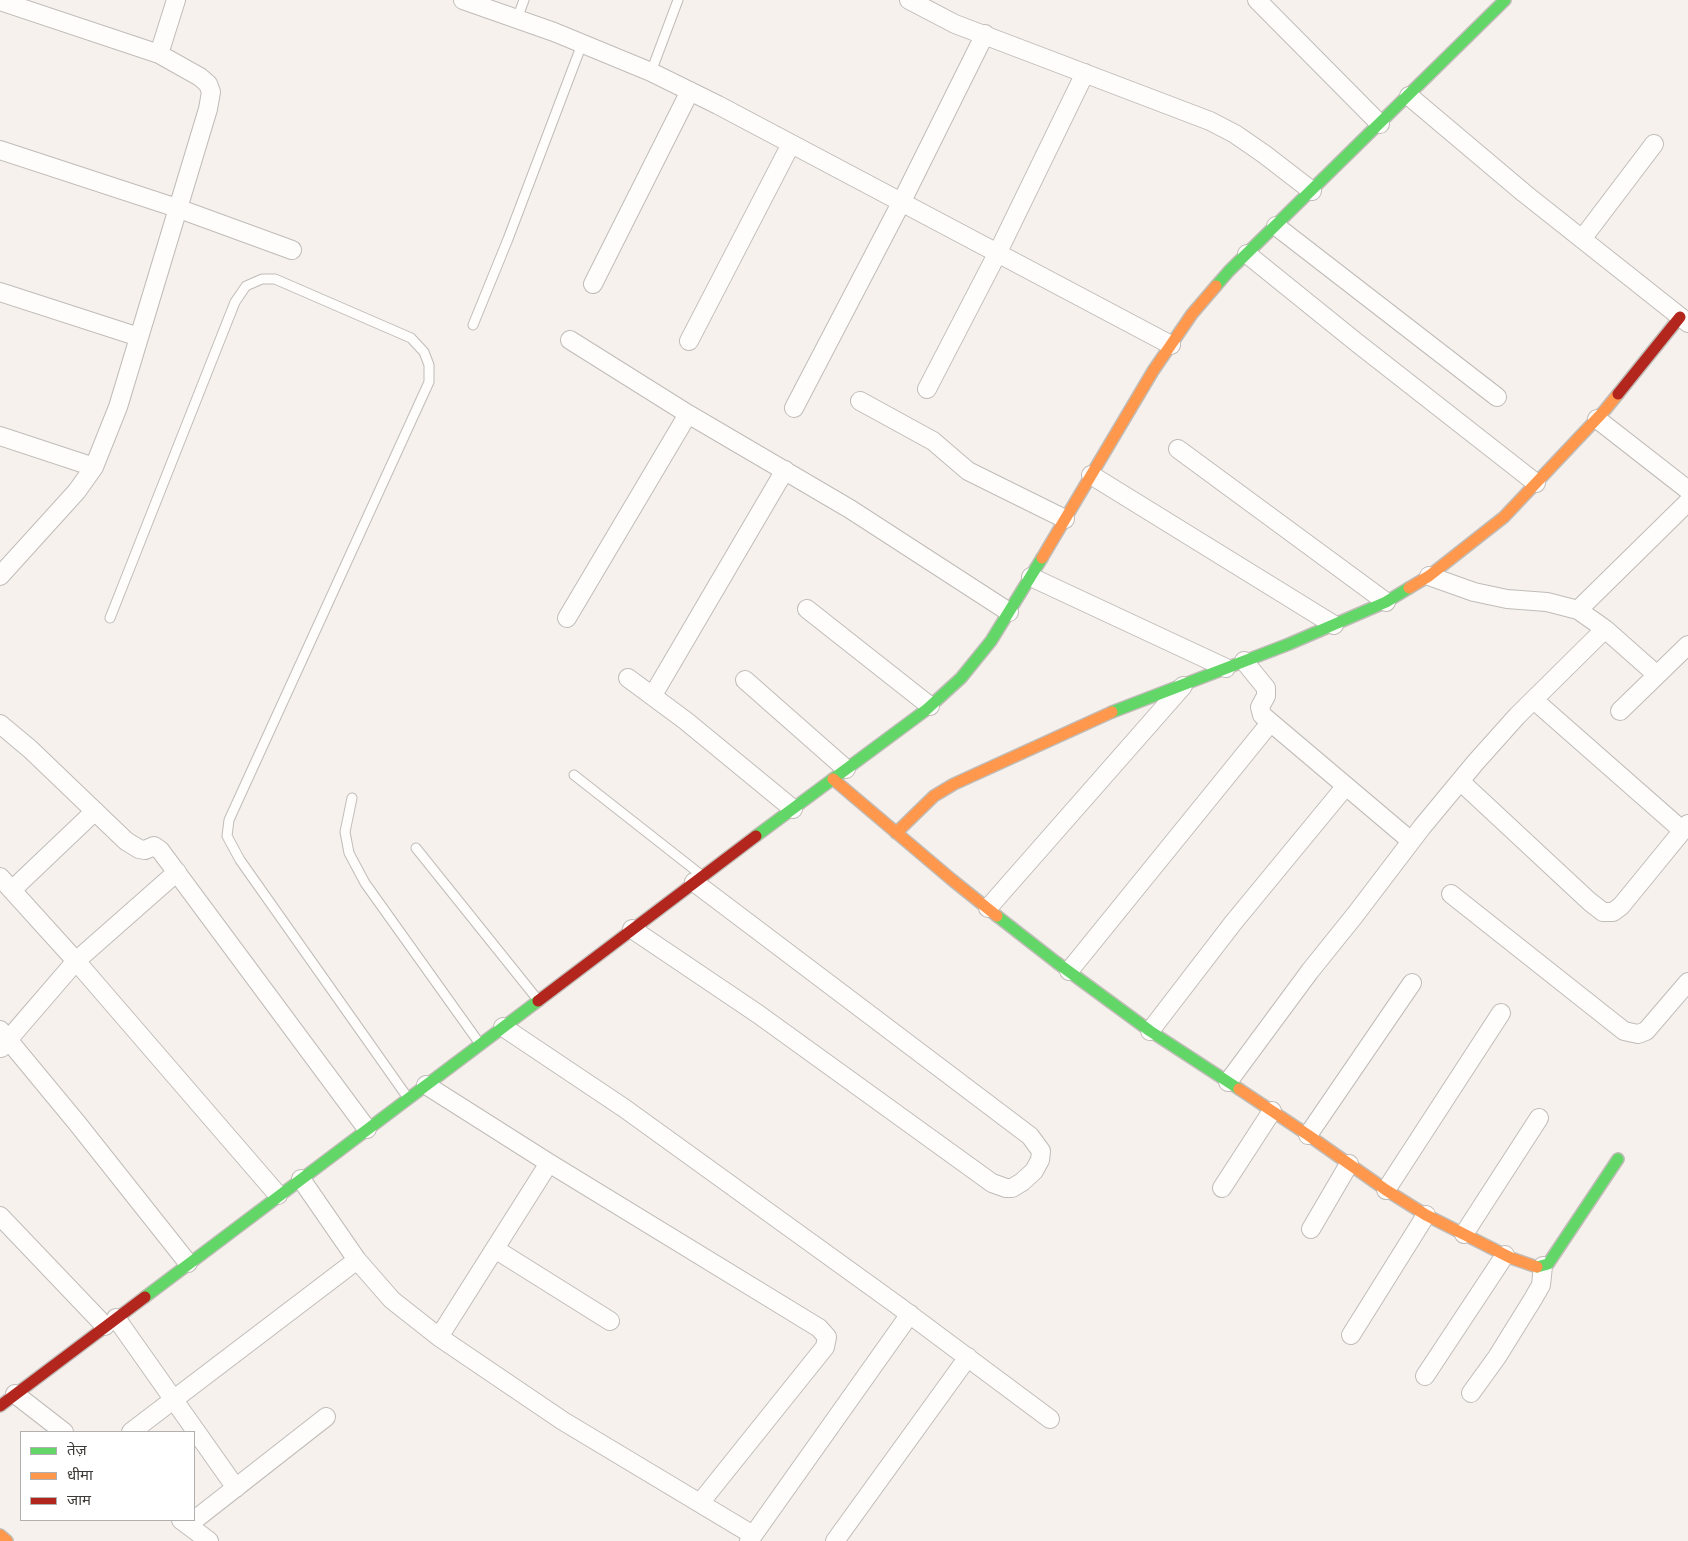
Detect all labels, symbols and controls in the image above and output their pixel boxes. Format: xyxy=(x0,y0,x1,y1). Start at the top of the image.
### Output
legend xyxy=(20,1431,195,1521)
text: तेज़ xyxy=(67,1440,87,1459)
text: धीमा xyxy=(67,1465,93,1484)
text: जाम xyxy=(67,1490,91,1509)

